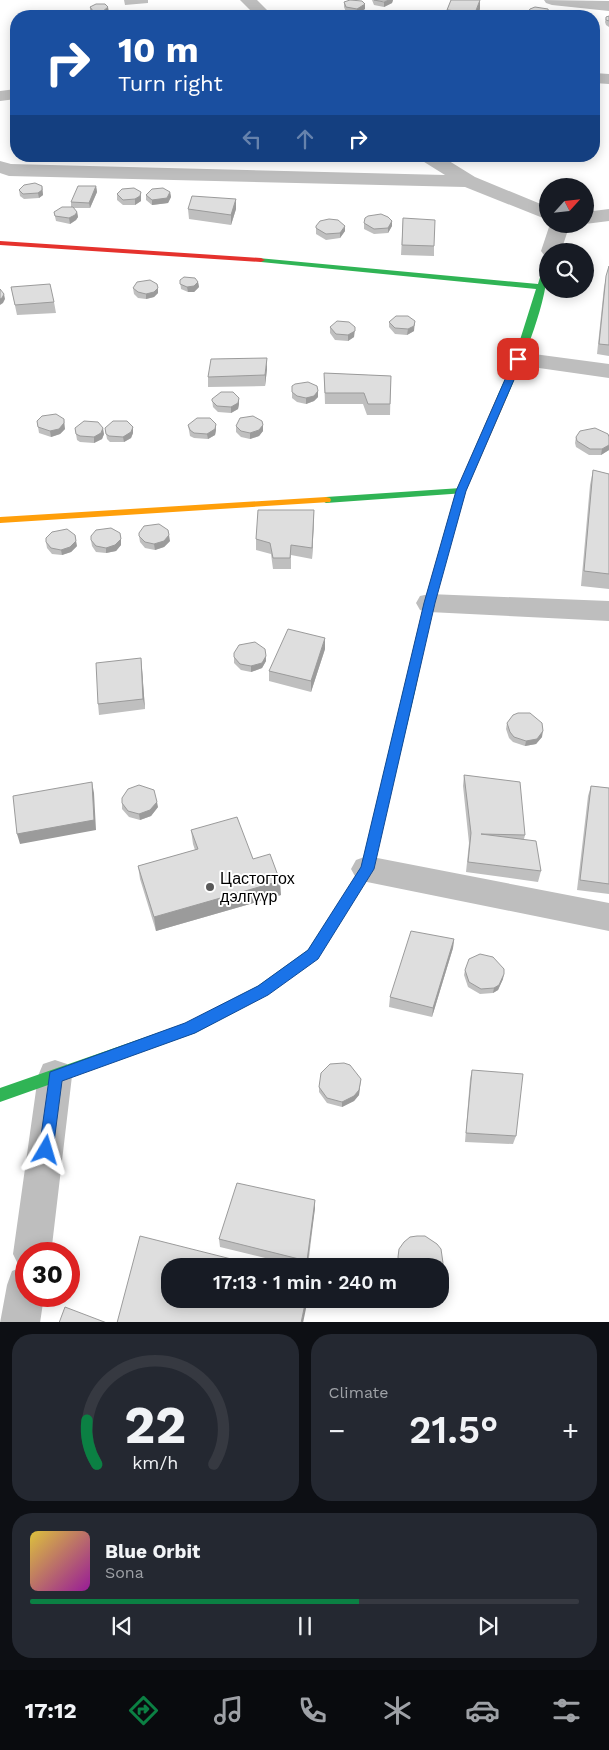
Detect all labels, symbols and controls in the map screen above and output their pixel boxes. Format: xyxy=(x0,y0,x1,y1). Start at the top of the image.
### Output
text: 10 m xyxy=(118,29,199,71)
icon: right xyxy=(35,30,100,95)
text: Turn right xyxy=(118,71,223,96)
icon: left xyxy=(238,125,266,153)
icon: ahead xyxy=(291,125,319,153)
icon: right xyxy=(344,125,372,153)
north arrow xyxy=(539,178,594,232)
map controls xyxy=(539,178,594,298)
button: search xyxy=(539,243,594,298)
pin xyxy=(497,338,539,380)
icon: arrive xyxy=(504,345,532,373)
place label: Цастогтох дэлгүүр xyxy=(220,869,295,906)
marker: Цастогтох дэлгүүр xyxy=(204,881,216,893)
position arrow xyxy=(19,1123,71,1175)
speed limit sign: 30 xyxy=(15,1242,80,1307)
text: 17:13 · 1 min · 240 m xyxy=(213,1271,397,1294)
text: Climate xyxy=(329,1383,389,1402)
text: 22 xyxy=(124,1395,186,1456)
text: 21.5° xyxy=(409,1408,498,1452)
text: − xyxy=(329,1414,345,1447)
text: + xyxy=(562,1414,579,1447)
text: km/h xyxy=(132,1452,178,1473)
text: Blue Orbit xyxy=(105,1540,200,1563)
text: Sona xyxy=(105,1563,144,1582)
icon: previous xyxy=(108,1612,136,1640)
icon: pause xyxy=(291,1612,319,1640)
icon: next xyxy=(474,1612,502,1640)
icon: directions xyxy=(126,1693,161,1728)
icon: music xyxy=(211,1693,246,1728)
icon: phone xyxy=(295,1693,330,1728)
icon: climate xyxy=(380,1693,415,1728)
icon: car xyxy=(465,1693,500,1728)
icon: filters xyxy=(549,1693,584,1728)
text: 17:12 xyxy=(25,1698,77,1723)

